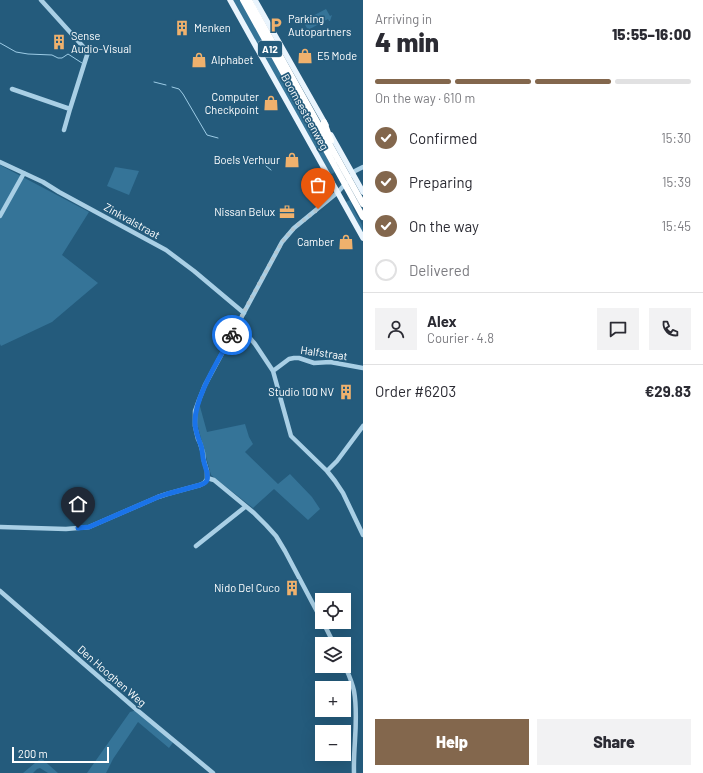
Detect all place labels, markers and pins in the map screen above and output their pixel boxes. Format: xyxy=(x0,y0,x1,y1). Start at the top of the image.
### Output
place label: Parking Autopartners xyxy=(288,12,351,38)
parking icon: Parking Autopartners xyxy=(267,16,285,34)
building icon: Menken xyxy=(173,19,191,37)
place label: Menken xyxy=(194,21,231,34)
place label: Sense Audio-Visual xyxy=(71,29,131,55)
building icon: Sense Audio-Visual xyxy=(50,33,68,51)
shop icon: E5 Mode xyxy=(296,47,314,65)
place label: E5 Mode xyxy=(317,49,357,62)
shop icon: Alphabet xyxy=(190,51,208,69)
place label: Alphabet xyxy=(211,53,254,66)
place label: Computer Checkpoint xyxy=(205,90,259,116)
shop icon: Computer Checkpoint xyxy=(262,94,280,112)
shop icon: Boels Verhuur xyxy=(283,151,301,169)
place label: Boels Verhuur xyxy=(214,153,280,166)
pin xyxy=(301,168,335,209)
office icon: Nissan Belux xyxy=(278,203,296,221)
place label: Nissan Belux xyxy=(214,205,275,218)
shop icon: Camber xyxy=(337,233,355,251)
place label: Camber xyxy=(297,235,334,248)
building icon: Studio 100 NV xyxy=(337,383,355,401)
place label: Studio 100 NV xyxy=(268,385,335,398)
pin xyxy=(61,487,95,528)
building icon: Nido Del Cuco xyxy=(283,579,301,597)
place label: Nido Del Cuco xyxy=(214,581,280,594)

